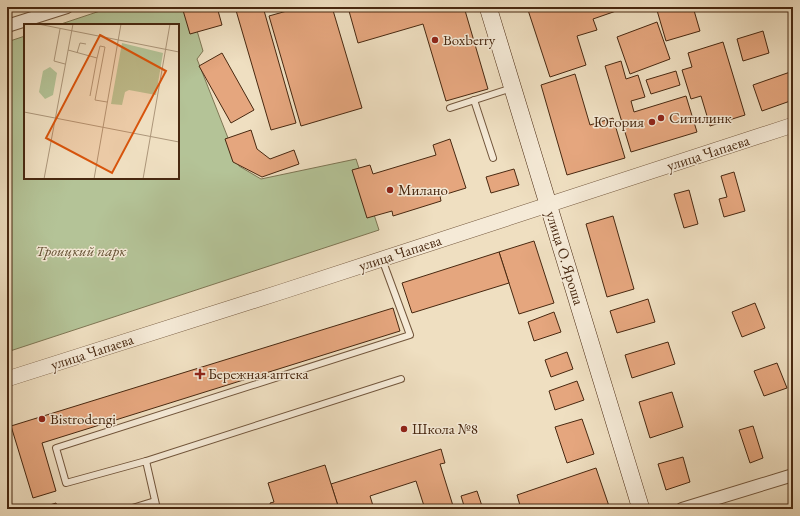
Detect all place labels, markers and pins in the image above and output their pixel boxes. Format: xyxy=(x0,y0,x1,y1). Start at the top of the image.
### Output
place label: Boxberry xyxy=(443,30,496,49)
marker: Boxberry xyxy=(430,35,440,45)
place label: Ситилинк xyxy=(669,108,732,127)
place label: Югория xyxy=(593,112,644,131)
marker: Ситилинк xyxy=(656,113,666,123)
marker: Югория xyxy=(647,117,657,127)
place label: Милано xyxy=(398,180,448,199)
marker: Милано xyxy=(385,185,395,195)
place label: Бережная аптека xyxy=(208,364,309,383)
marker: Бережная аптека xyxy=(195,369,205,379)
place label: Bistrodengi xyxy=(50,409,116,428)
marker: Bistrodengi xyxy=(37,414,47,424)
place label: Школа №8 xyxy=(412,419,478,438)
marker: Школа №8 xyxy=(399,424,409,434)

